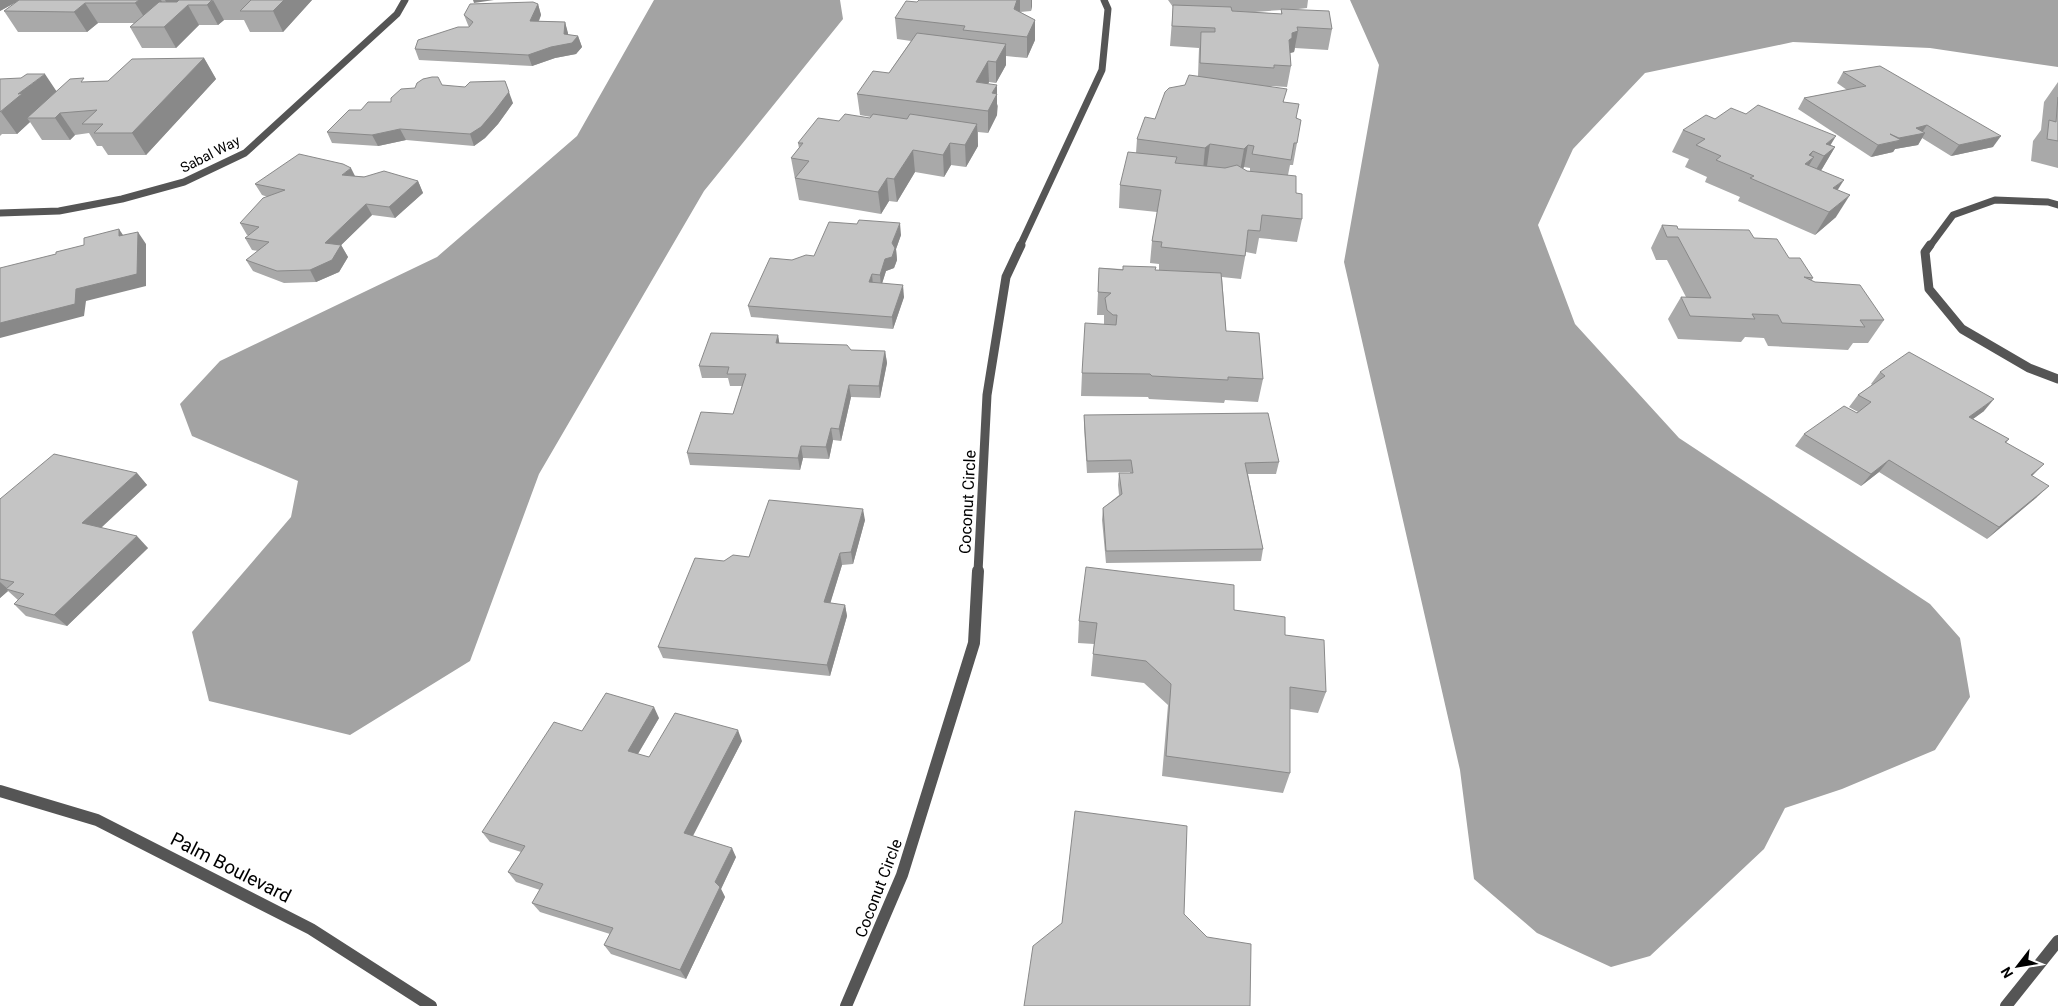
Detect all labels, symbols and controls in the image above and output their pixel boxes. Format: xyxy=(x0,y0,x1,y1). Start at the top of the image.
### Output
street label: Sabal Way xyxy=(178,132,243,176)
street label: Coconut Circle xyxy=(955,449,980,555)
street label: Palm Boulevard xyxy=(167,827,295,908)
street label: Coconut Circle xyxy=(851,836,906,940)
north arrow xyxy=(1993,941,2043,991)
text: N xyxy=(1997,964,2016,981)

